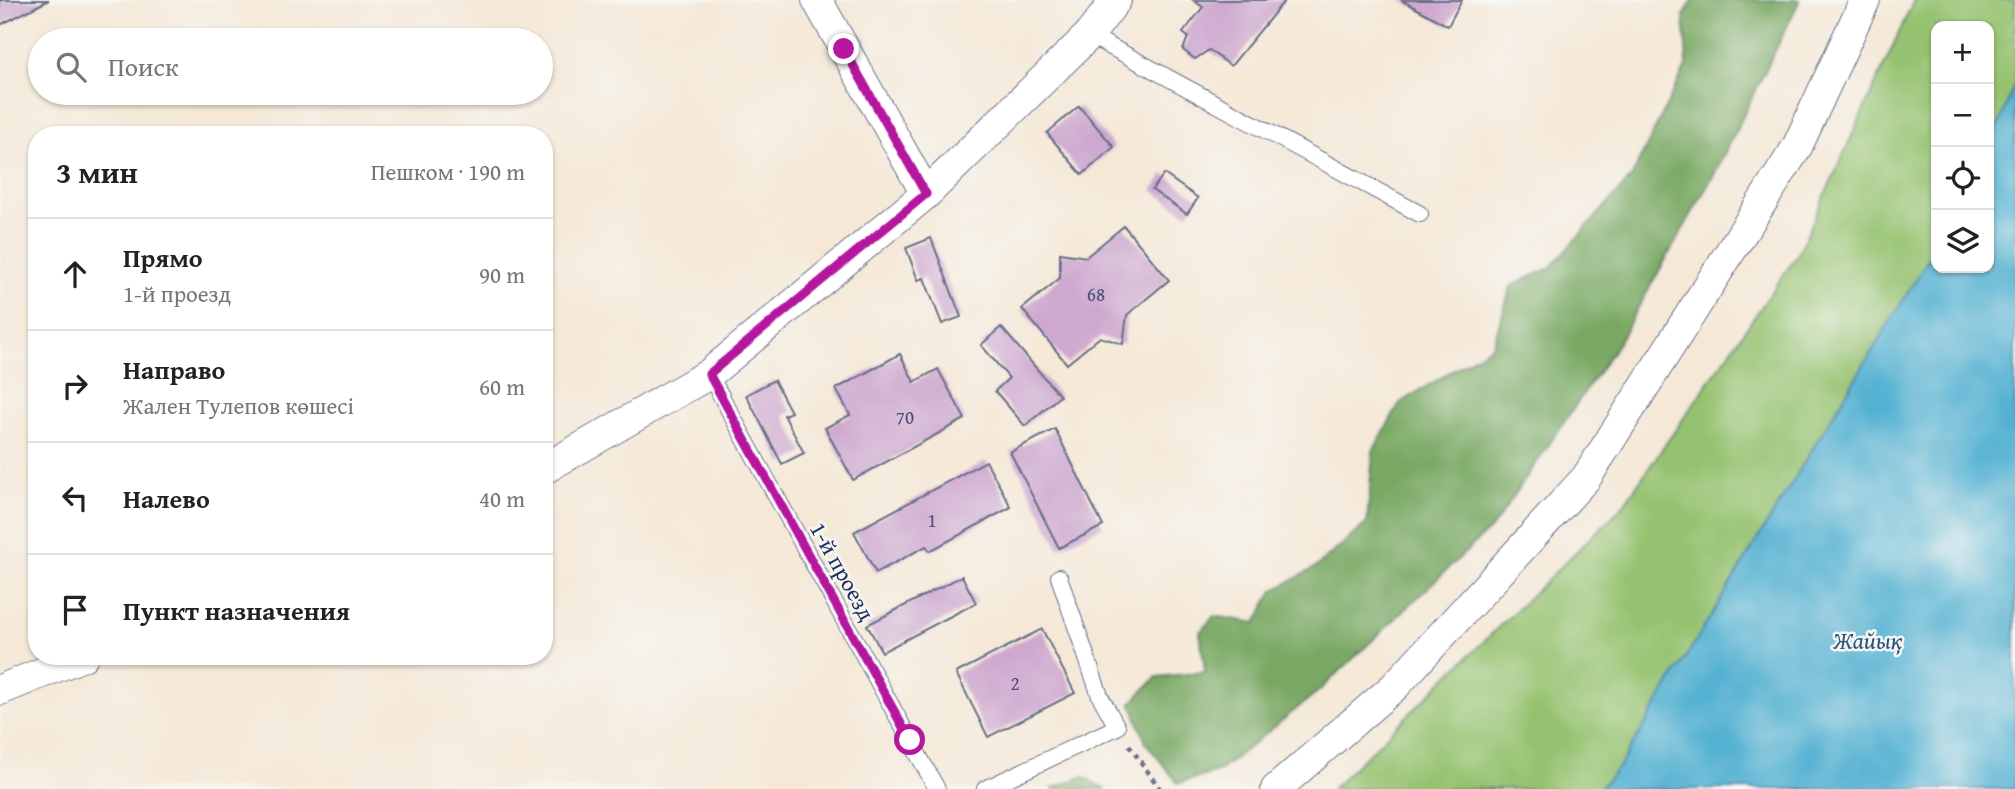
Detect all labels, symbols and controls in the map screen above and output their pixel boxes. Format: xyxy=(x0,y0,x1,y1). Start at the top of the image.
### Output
map controls xyxy=(1931,21,1994,273)
button: + xyxy=(1931,21,1994,84)
search box xyxy=(28,28,553,105)
route end xyxy=(828,33,859,64)
text: Поиск xyxy=(108,47,179,86)
icon: search xyxy=(52,48,90,86)
button: − xyxy=(1931,84,1994,147)
button: locate xyxy=(1931,147,1994,210)
text: 3 мин xyxy=(56,150,138,194)
text: Пешком · 190 m xyxy=(371,155,525,188)
button: layers xyxy=(1931,210,1994,273)
text: Прямо xyxy=(123,238,203,277)
icon: ahead xyxy=(56,255,94,293)
text: 90 m xyxy=(479,258,525,291)
text: 1-й проезд xyxy=(123,277,231,310)
house number: 68 xyxy=(1087,280,1105,308)
text: Направо xyxy=(123,350,225,389)
icon: right xyxy=(56,367,94,405)
text: 60 m xyxy=(479,370,525,403)
text: Жален Тулепов көшесі xyxy=(123,389,354,422)
house number: 70 xyxy=(896,403,914,431)
icon: left xyxy=(56,479,94,517)
text: Налево xyxy=(123,479,210,518)
text: 40 m xyxy=(479,482,525,515)
house number: 1 xyxy=(927,506,937,534)
street label: 1-й проезд xyxy=(802,516,884,627)
icon: arrive xyxy=(56,591,94,629)
text: Пункт назначения xyxy=(123,591,350,630)
water label: Жайық xyxy=(1832,623,1903,658)
house number: 2 xyxy=(1010,669,1020,697)
route start xyxy=(894,724,925,755)

